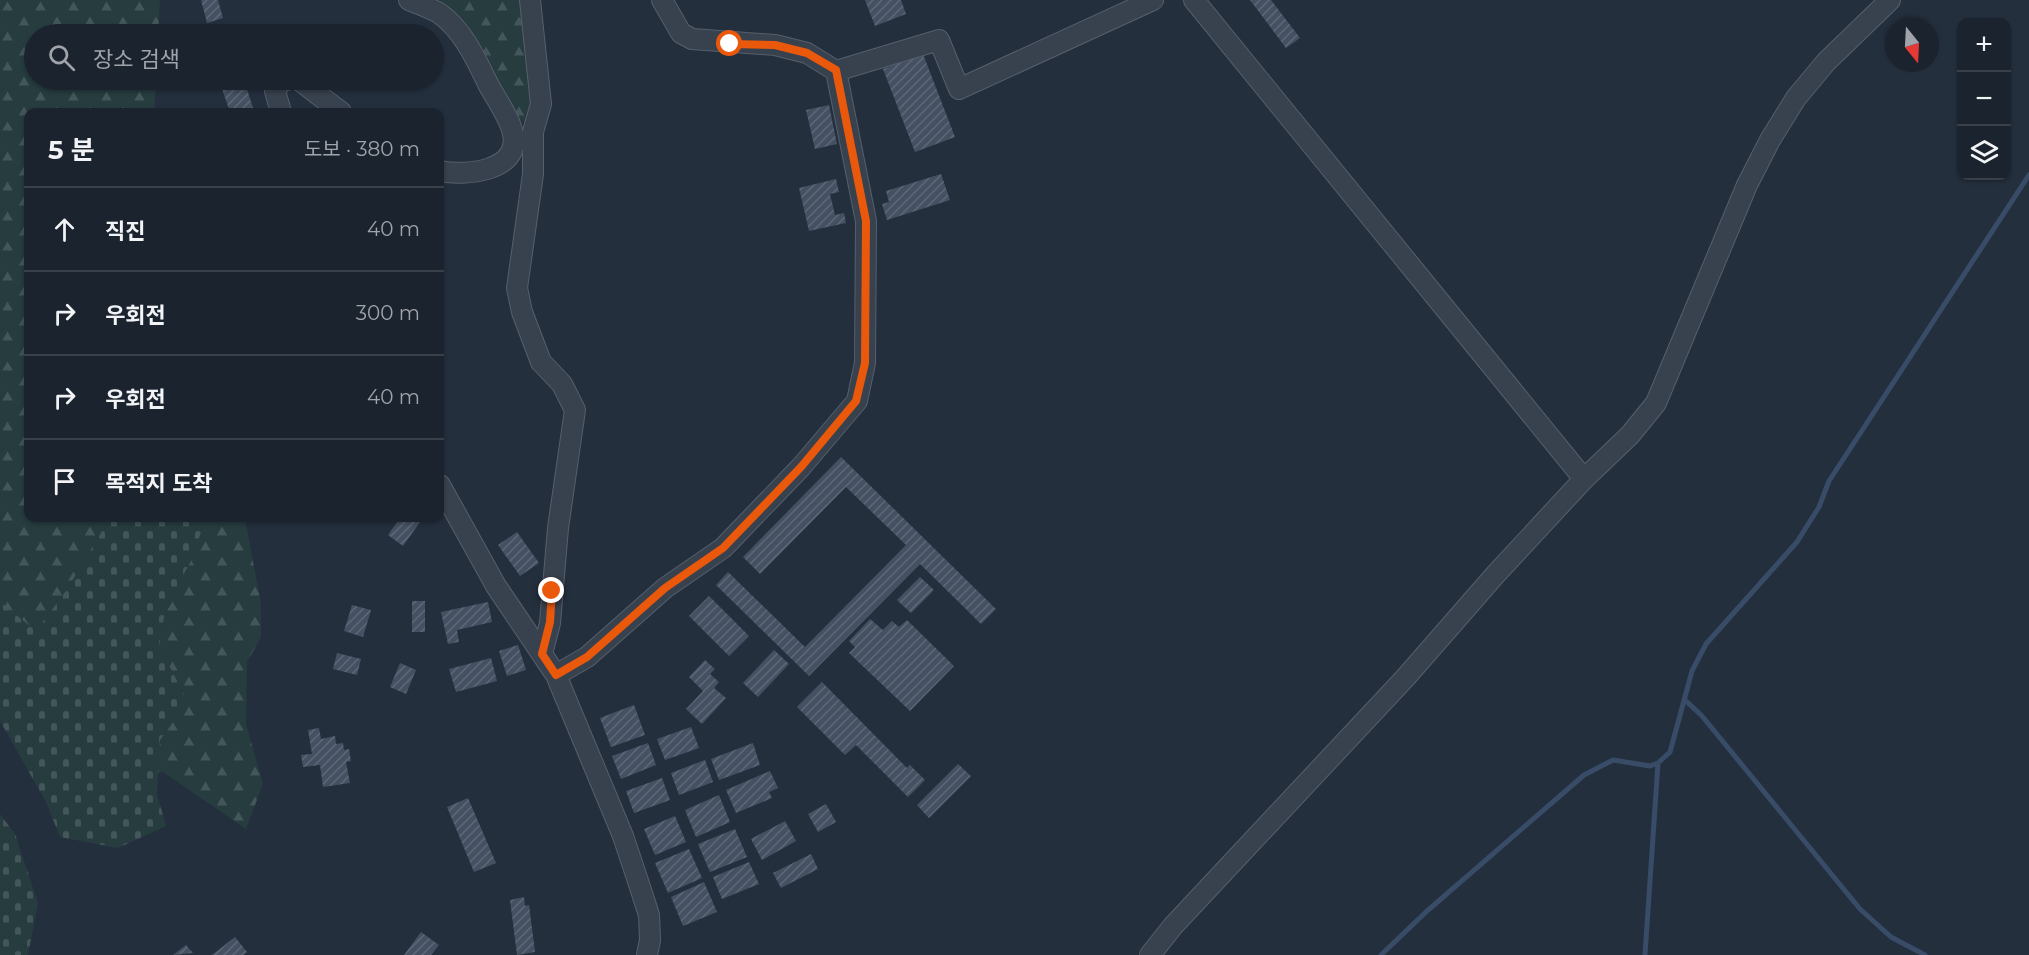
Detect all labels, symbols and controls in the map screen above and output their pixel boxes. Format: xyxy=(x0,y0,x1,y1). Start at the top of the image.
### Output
north arrow xyxy=(1885,18,1939,72)
map controls xyxy=(1957,18,2011,180)
button: + xyxy=(1957,18,2011,72)
search box xyxy=(24,24,444,90)
route start xyxy=(716,30,742,56)
icon: search xyxy=(45,41,78,74)
text: 장소 검색 xyxy=(93,46,180,73)
button: − xyxy=(1957,72,2011,126)
button: layers xyxy=(1957,126,2011,180)
text: 5 분 xyxy=(48,134,95,166)
text: 도보 · 380 m xyxy=(304,137,420,161)
icon: ahead xyxy=(48,213,81,246)
text: 40 m xyxy=(367,217,420,241)
text: 직진 xyxy=(105,218,145,245)
icon: right xyxy=(48,297,81,330)
text: 300 m xyxy=(356,301,420,325)
text: 우회전 xyxy=(105,302,166,329)
icon: right xyxy=(48,381,81,414)
text: 40 m xyxy=(367,385,420,409)
text: 우회전 xyxy=(105,386,166,413)
icon: arrive xyxy=(48,465,81,498)
text: 목적지 도착 xyxy=(105,470,212,497)
route end xyxy=(538,577,564,603)

